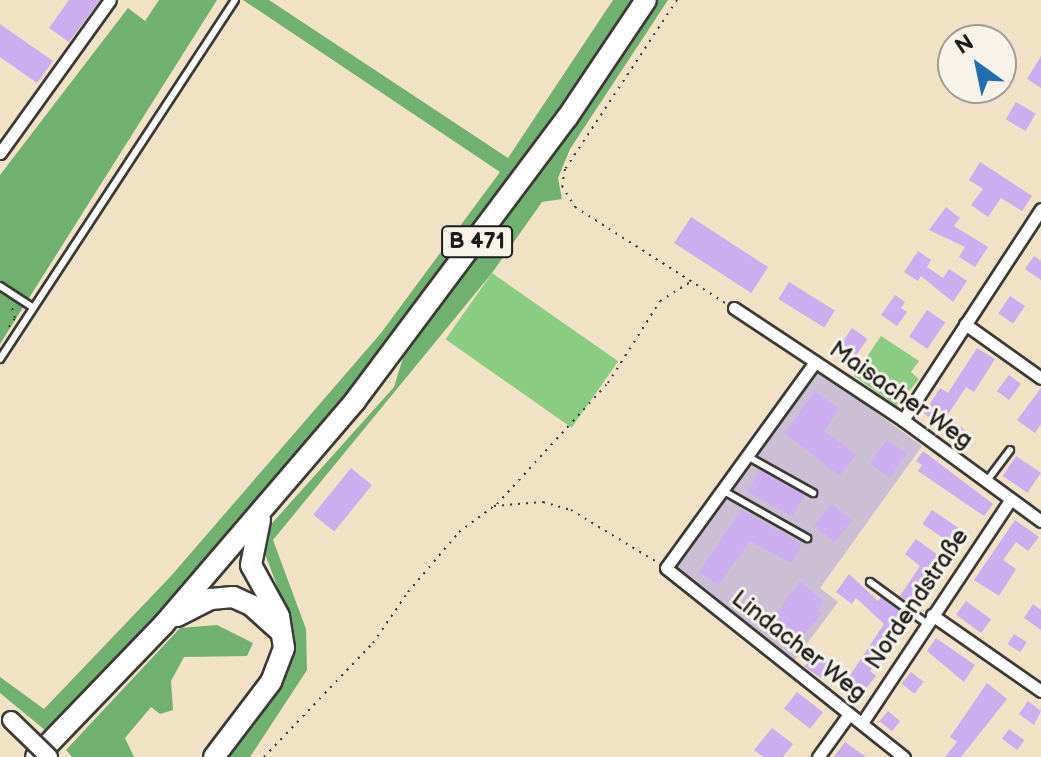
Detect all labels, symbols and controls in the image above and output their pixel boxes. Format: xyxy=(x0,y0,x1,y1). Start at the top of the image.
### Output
north arrow xyxy=(937,24,1017,104)
text: N xyxy=(950,29,979,61)
road number: B 471 xyxy=(441,224,513,260)
street label: Maisacher Weg xyxy=(823,335,979,455)
street label: Nordendstraße xyxy=(859,523,975,675)
street label: Lindacher Weg xyxy=(725,584,873,708)

